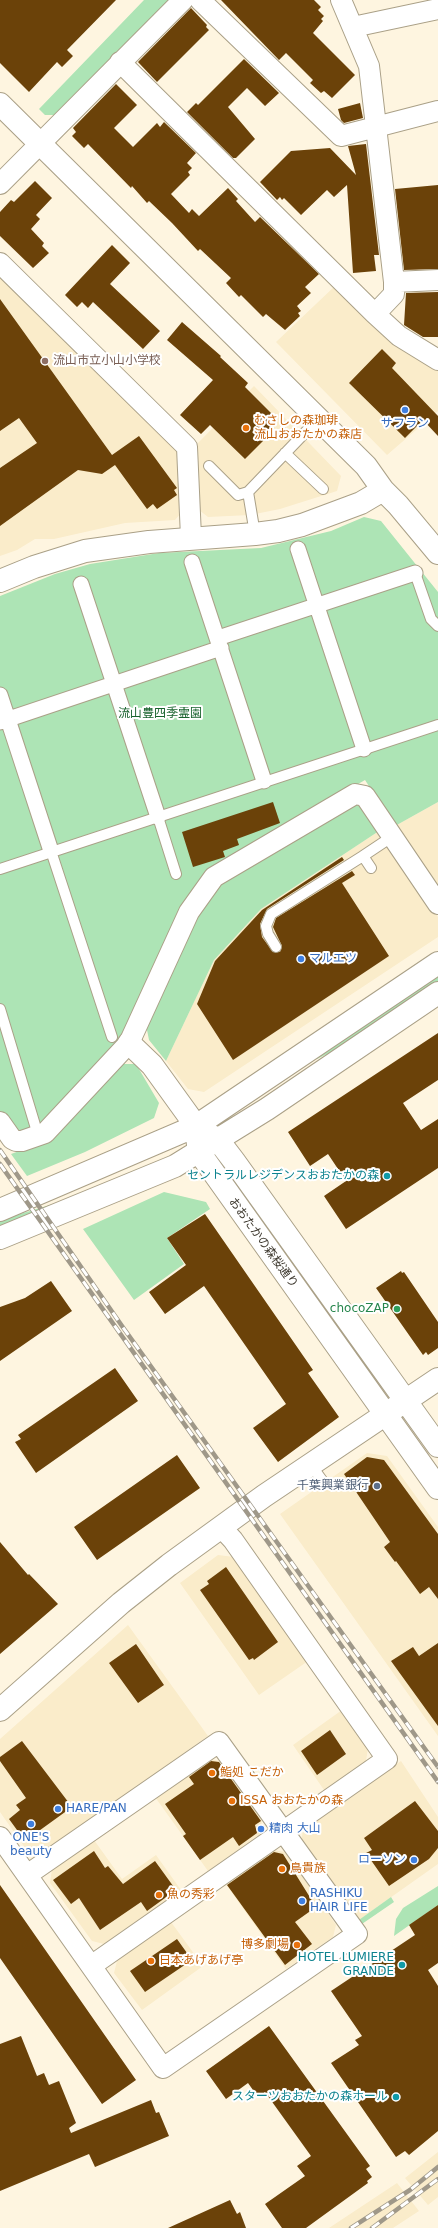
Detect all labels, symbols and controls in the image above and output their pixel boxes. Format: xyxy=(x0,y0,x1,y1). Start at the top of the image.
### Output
place label: 流山市立小山小学校 xyxy=(53,354,161,368)
marker: 流山市立小山小学校 xyxy=(40,356,50,366)
marker: サフラン xyxy=(400,405,410,415)
place label: むさしの森珈琲 流山おおたかの森店 xyxy=(254,414,362,442)
place label: サフラン xyxy=(381,417,429,431)
marker: むさしの森珈琲 流山おおたかの森店 xyxy=(241,423,251,433)
park label: 流山豊四季霊園 xyxy=(118,707,202,721)
place label: マルエツ xyxy=(309,952,357,966)
marker: マルエツ xyxy=(296,954,306,964)
place label: セントラルレジデンスおおたかの森 xyxy=(187,1169,379,1183)
marker: セントラルレジデンスおおたかの森 xyxy=(382,1171,392,1181)
street label: おおたかの森桜通り xyxy=(225,1195,301,1291)
place label: chocoZAP xyxy=(330,1302,389,1316)
marker: chocoZAP xyxy=(392,1304,402,1314)
place label: 千葉興業銀行 xyxy=(297,1479,369,1493)
marker: 千葉興業銀行 xyxy=(372,1481,382,1491)
place label: 鮨処 こだか xyxy=(220,1766,284,1780)
marker: 鮨処 こだか xyxy=(207,1768,217,1778)
place label: ISSA おおたかの森 xyxy=(240,1794,343,1808)
marker: ISSA おおたかの森 xyxy=(227,1796,237,1806)
place label: HARE/PAN xyxy=(66,1802,127,1816)
marker: HARE/PAN xyxy=(53,1804,63,1814)
marker: ONE'S beauty xyxy=(26,1819,36,1829)
place label: 精肉 大山 xyxy=(269,1822,321,1836)
marker: 精肉 大山 xyxy=(256,1824,266,1834)
place label: ONE'S beauty xyxy=(10,1831,52,1859)
place label: ローソン xyxy=(358,1853,406,1867)
marker: ローソン xyxy=(409,1855,419,1865)
place label: 鳥貴族 xyxy=(290,1862,326,1876)
marker: 鳥貴族 xyxy=(277,1864,287,1874)
place label: RASHIKU HAIR LIFE xyxy=(310,1887,368,1915)
place label: 魚の秀彩 xyxy=(167,1888,215,1902)
marker: 魚の秀彩 xyxy=(154,1890,164,1900)
marker: RASHIKU HAIR LIFE xyxy=(297,1896,307,1906)
place label: 博多劇場 xyxy=(241,1938,289,1952)
marker: 博多劇場 xyxy=(292,1940,302,1950)
place label: HOTEL LUMIERE GRANDE xyxy=(298,1951,394,1979)
place label: 日本あげあげ亭 xyxy=(159,1954,243,1968)
marker: 日本あげあげ亭 xyxy=(146,1956,156,1966)
marker: HOTEL LUMIERE GRANDE xyxy=(397,1960,407,1970)
place label: スターツおおたかの森ホール xyxy=(232,2090,388,2104)
marker: スターツおおたかの森ホール xyxy=(391,2092,401,2102)

